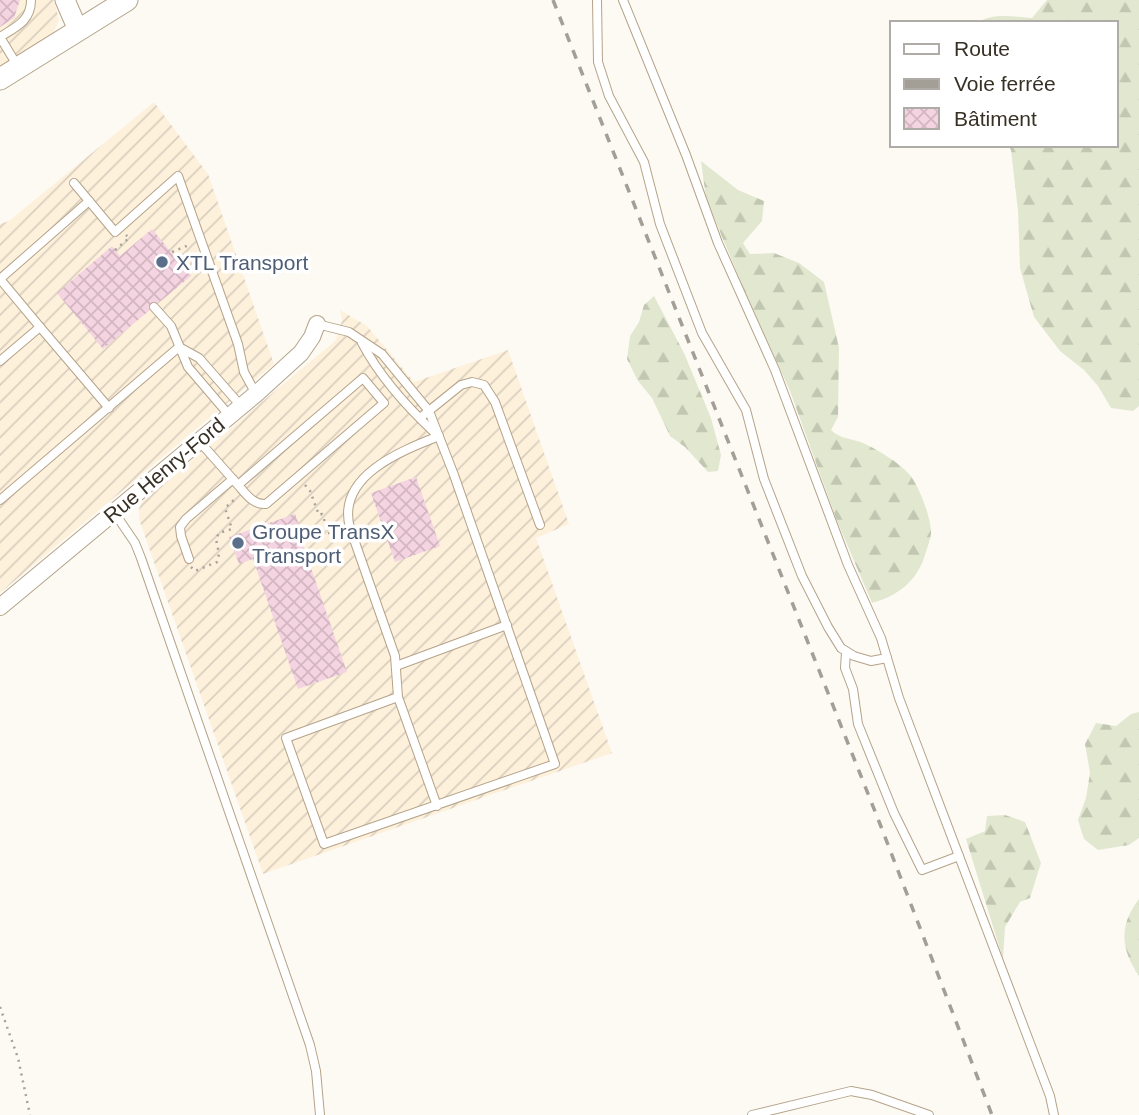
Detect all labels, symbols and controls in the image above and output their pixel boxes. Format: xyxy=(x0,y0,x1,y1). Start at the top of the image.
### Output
legend xyxy=(890,21,1118,147)
text: Route xyxy=(954,37,1010,60)
text: Voie ferrée xyxy=(954,72,1056,95)
text: Bâtiment xyxy=(954,107,1037,130)
place label: XTL Transport xyxy=(176,251,308,274)
marker: XTL Transport xyxy=(154,254,170,270)
street label: Rue Henry-Ford xyxy=(99,413,229,527)
place label: Groupe TransX Transport xyxy=(252,520,394,567)
marker: Groupe TransX Transport xyxy=(230,535,246,551)

